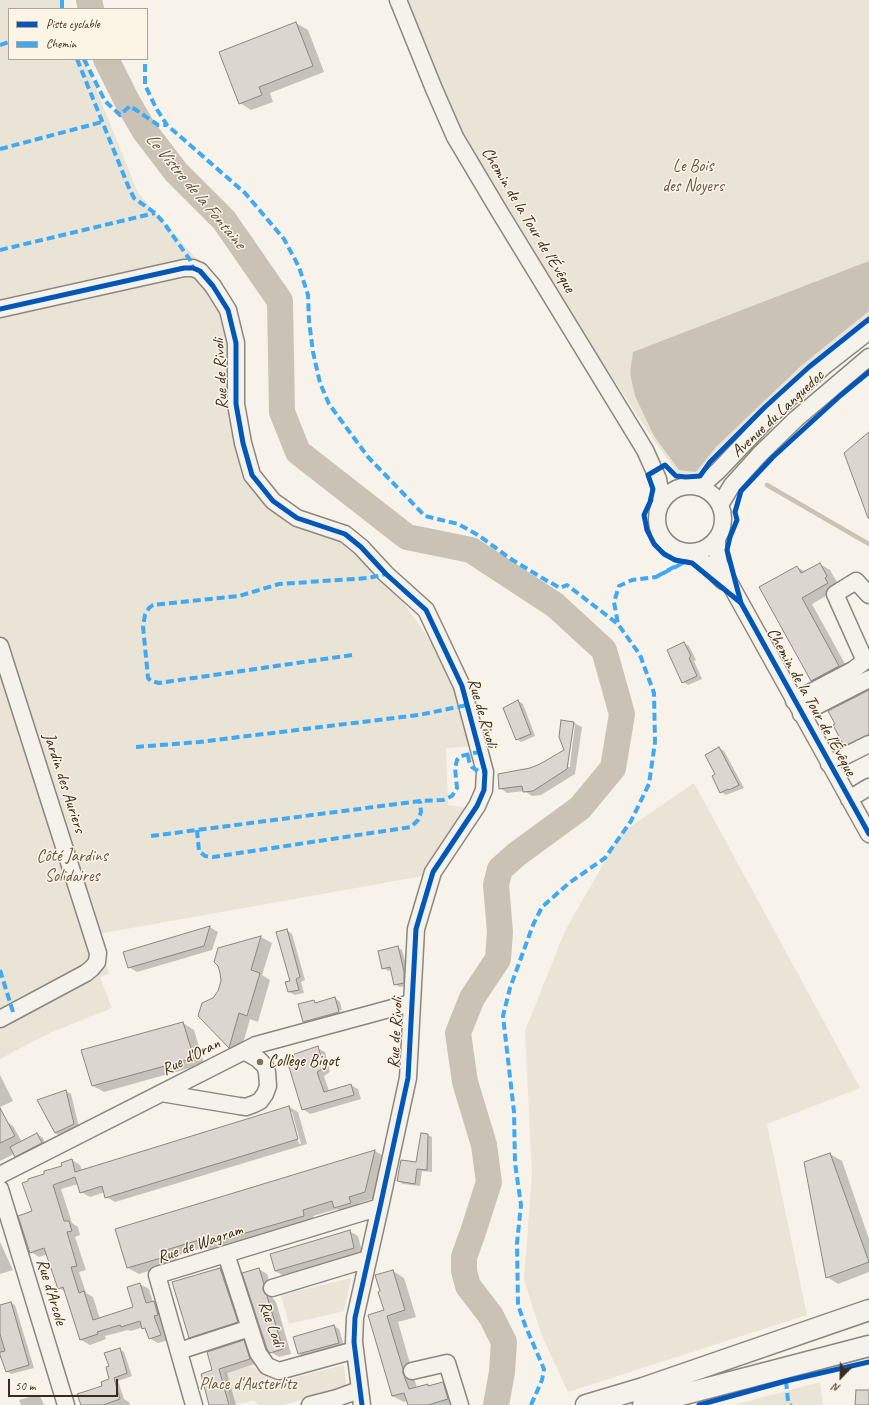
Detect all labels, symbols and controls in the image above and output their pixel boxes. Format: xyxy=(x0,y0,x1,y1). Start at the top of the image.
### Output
legend xyxy=(8,8,148,60)
text: Piste cyclable xyxy=(46,16,100,32)
text: Chemin xyxy=(46,36,76,52)
water label: Le Vistre de la Fontaine xyxy=(140,129,250,253)
street label: Chemin de la Tour de l'Évêque xyxy=(477,144,579,296)
park label: Le Bois des Noyers xyxy=(662,157,724,197)
street label: Rue de Rivoli xyxy=(209,338,233,410)
street label: Avenue du Languedoc xyxy=(728,366,828,462)
street label: Chemin de la Tour de l'Évêque xyxy=(762,624,860,780)
street label: Rue de Rivoli xyxy=(462,676,502,750)
street label: Jardin des Auriers xyxy=(38,731,90,835)
park label: Côté Jardins Solidaires xyxy=(36,847,108,887)
street label: Rue de Rivoli xyxy=(384,997,408,1069)
street label: Rue d'Oran xyxy=(158,1034,224,1080)
place label: Collège Bigot xyxy=(268,1052,339,1072)
marker: Collège Bigot xyxy=(255,1057,265,1067)
street label: Rue de Wagram xyxy=(155,1220,245,1268)
street label: Rue d'Arcole xyxy=(31,1256,71,1328)
street label: Rue Lodi xyxy=(253,1298,289,1350)
north arrow xyxy=(821,1357,861,1397)
scale bar xyxy=(10,1371,120,1397)
park label: Place d'Austerlitz xyxy=(199,1375,297,1395)
text: 50 m xyxy=(15,1378,35,1394)
text: N xyxy=(830,1380,842,1396)

